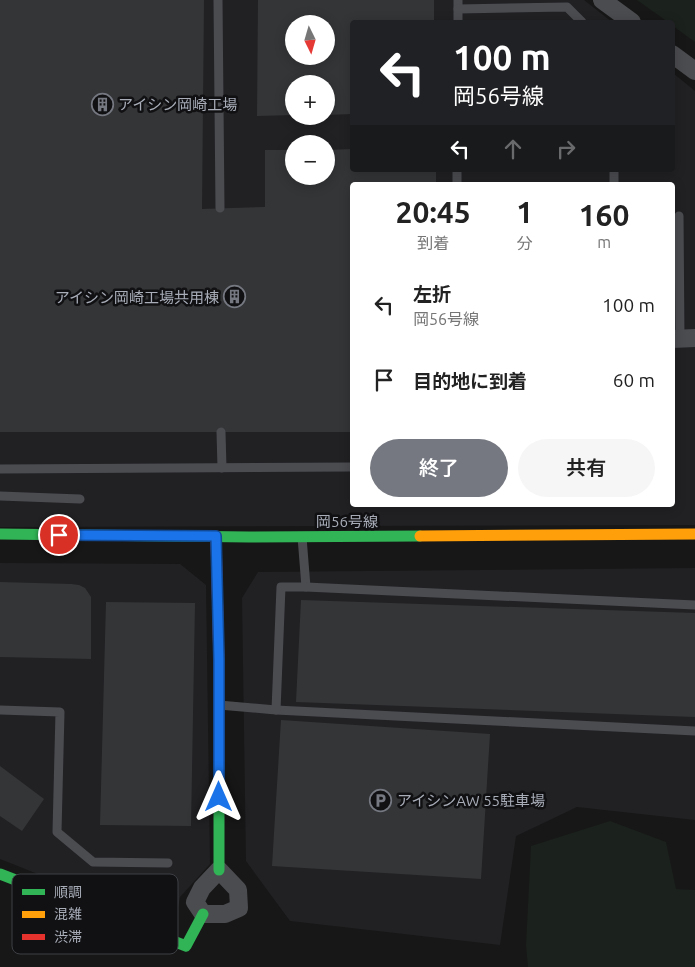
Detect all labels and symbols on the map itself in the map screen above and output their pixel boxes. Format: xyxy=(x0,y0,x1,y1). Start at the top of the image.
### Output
north arrow xyxy=(285,15,335,65)
building icon: アイシン岡崎工場 xyxy=(90,92,114,116)
place label: アイシン岡崎工場 xyxy=(118,96,237,113)
building icon: アイシン岡崎工場共用棟 xyxy=(223,285,247,309)
place label: アイシン岡崎工場共用棟 xyxy=(55,289,219,306)
street label: 岡56号線 xyxy=(316,513,378,530)
pin xyxy=(38,514,80,556)
position arrow xyxy=(192,770,244,822)
parking icon: アイシンAW 55駐車場 xyxy=(369,788,393,812)
place label: アイシンAW 55駐車場 xyxy=(397,792,545,809)
legend xyxy=(12,874,178,954)
text: 順調 xyxy=(54,884,82,900)
text: 混雑 xyxy=(54,906,82,922)
text: 渋滞 xyxy=(54,929,82,945)

